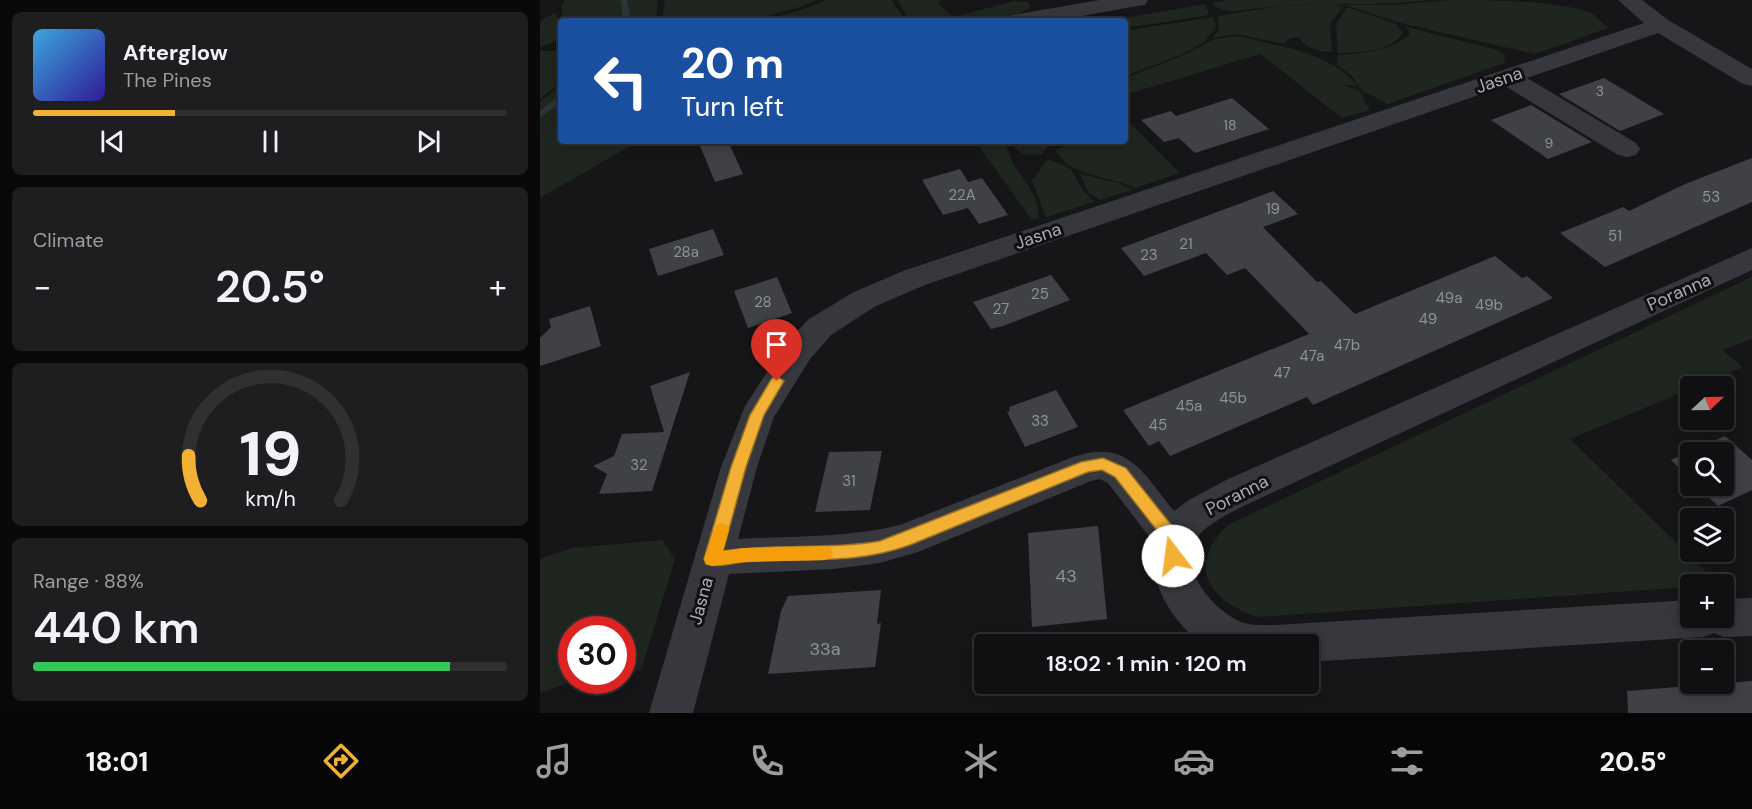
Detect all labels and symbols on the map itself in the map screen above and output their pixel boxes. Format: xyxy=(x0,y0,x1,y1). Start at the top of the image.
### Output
street label: Jasna xyxy=(1472,61,1526,99)
house number: 3 xyxy=(1596,82,1604,100)
house number: 18 xyxy=(1224,116,1236,134)
house number: 9 xyxy=(1545,134,1554,152)
house number: 22A xyxy=(948,185,976,205)
house number: 53 xyxy=(1702,187,1720,207)
house number: 19 xyxy=(1266,199,1280,219)
street label: Jasna xyxy=(1011,217,1065,255)
house number: 51 xyxy=(1608,226,1622,246)
house number: 21 xyxy=(1179,234,1193,254)
house number: 28a xyxy=(673,242,699,262)
house number: 23 xyxy=(1140,245,1158,265)
street label: Poranna xyxy=(1643,267,1715,317)
house number: 25 xyxy=(1031,284,1049,304)
house number: 49a xyxy=(1436,288,1462,308)
house number: 28 xyxy=(754,292,772,312)
house number: 49b xyxy=(1475,295,1503,315)
house number: 27 xyxy=(993,299,1009,319)
house number: 49 xyxy=(1419,309,1437,329)
pin xyxy=(751,319,802,381)
house number: 47b xyxy=(1334,335,1360,355)
house number: 47a xyxy=(1300,346,1324,366)
house number: 47 xyxy=(1273,363,1291,383)
north arrow xyxy=(1680,376,1734,430)
house number: 45b xyxy=(1219,388,1247,408)
house number: 45a xyxy=(1176,396,1202,416)
house number: 33 xyxy=(1031,411,1049,431)
house number: 45 xyxy=(1149,415,1167,435)
house number: 32 xyxy=(630,455,648,475)
street label: Poranna xyxy=(1201,469,1273,521)
house number: 31 xyxy=(842,471,856,491)
position arrow xyxy=(1141,524,1205,588)
house number: 43 xyxy=(1055,564,1077,588)
street label: Jasna xyxy=(683,575,719,627)
speed limit sign: 30 xyxy=(558,616,636,694)
house number: 33a xyxy=(809,637,841,661)

